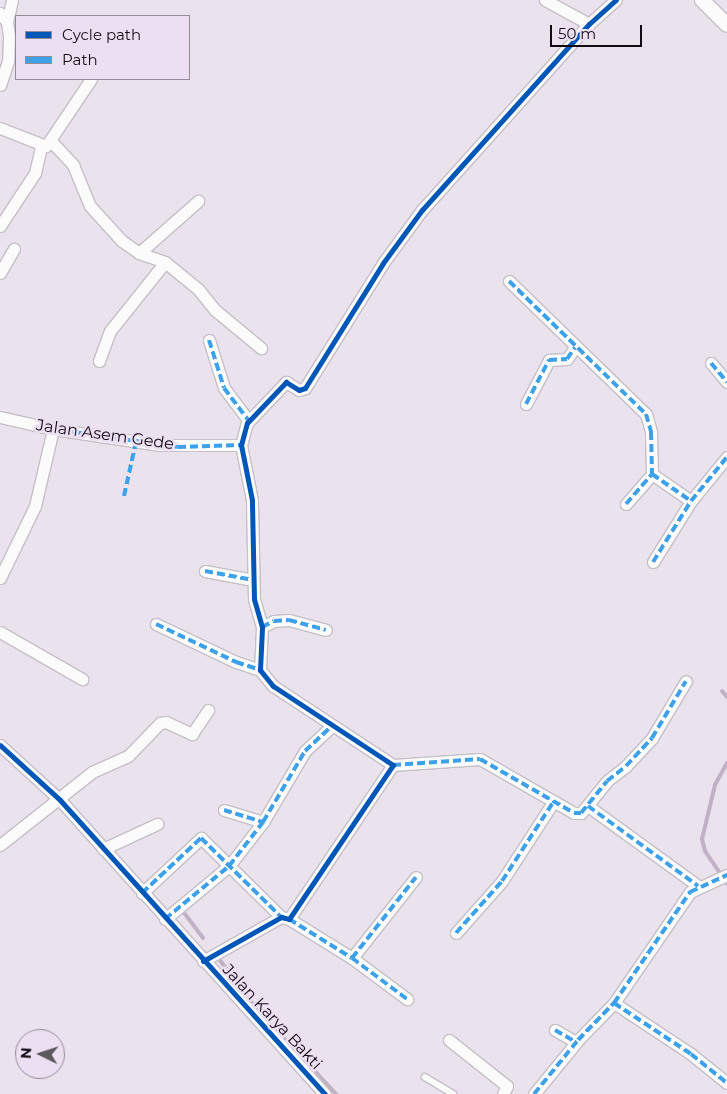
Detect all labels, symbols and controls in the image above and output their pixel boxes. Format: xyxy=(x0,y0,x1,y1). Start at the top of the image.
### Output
legend xyxy=(15,15,190,80)
scale bar xyxy=(552,15,644,47)
text: 50 m xyxy=(558,24,596,43)
text: Cycle path xyxy=(62,25,141,44)
text: Path xyxy=(62,50,98,69)
street label: Jalan Asem Gede xyxy=(35,416,175,454)
street label: Jalan Karya Bakti xyxy=(218,960,326,1074)
north arrow xyxy=(15,1029,65,1079)
text: N xyxy=(17,1047,35,1059)

